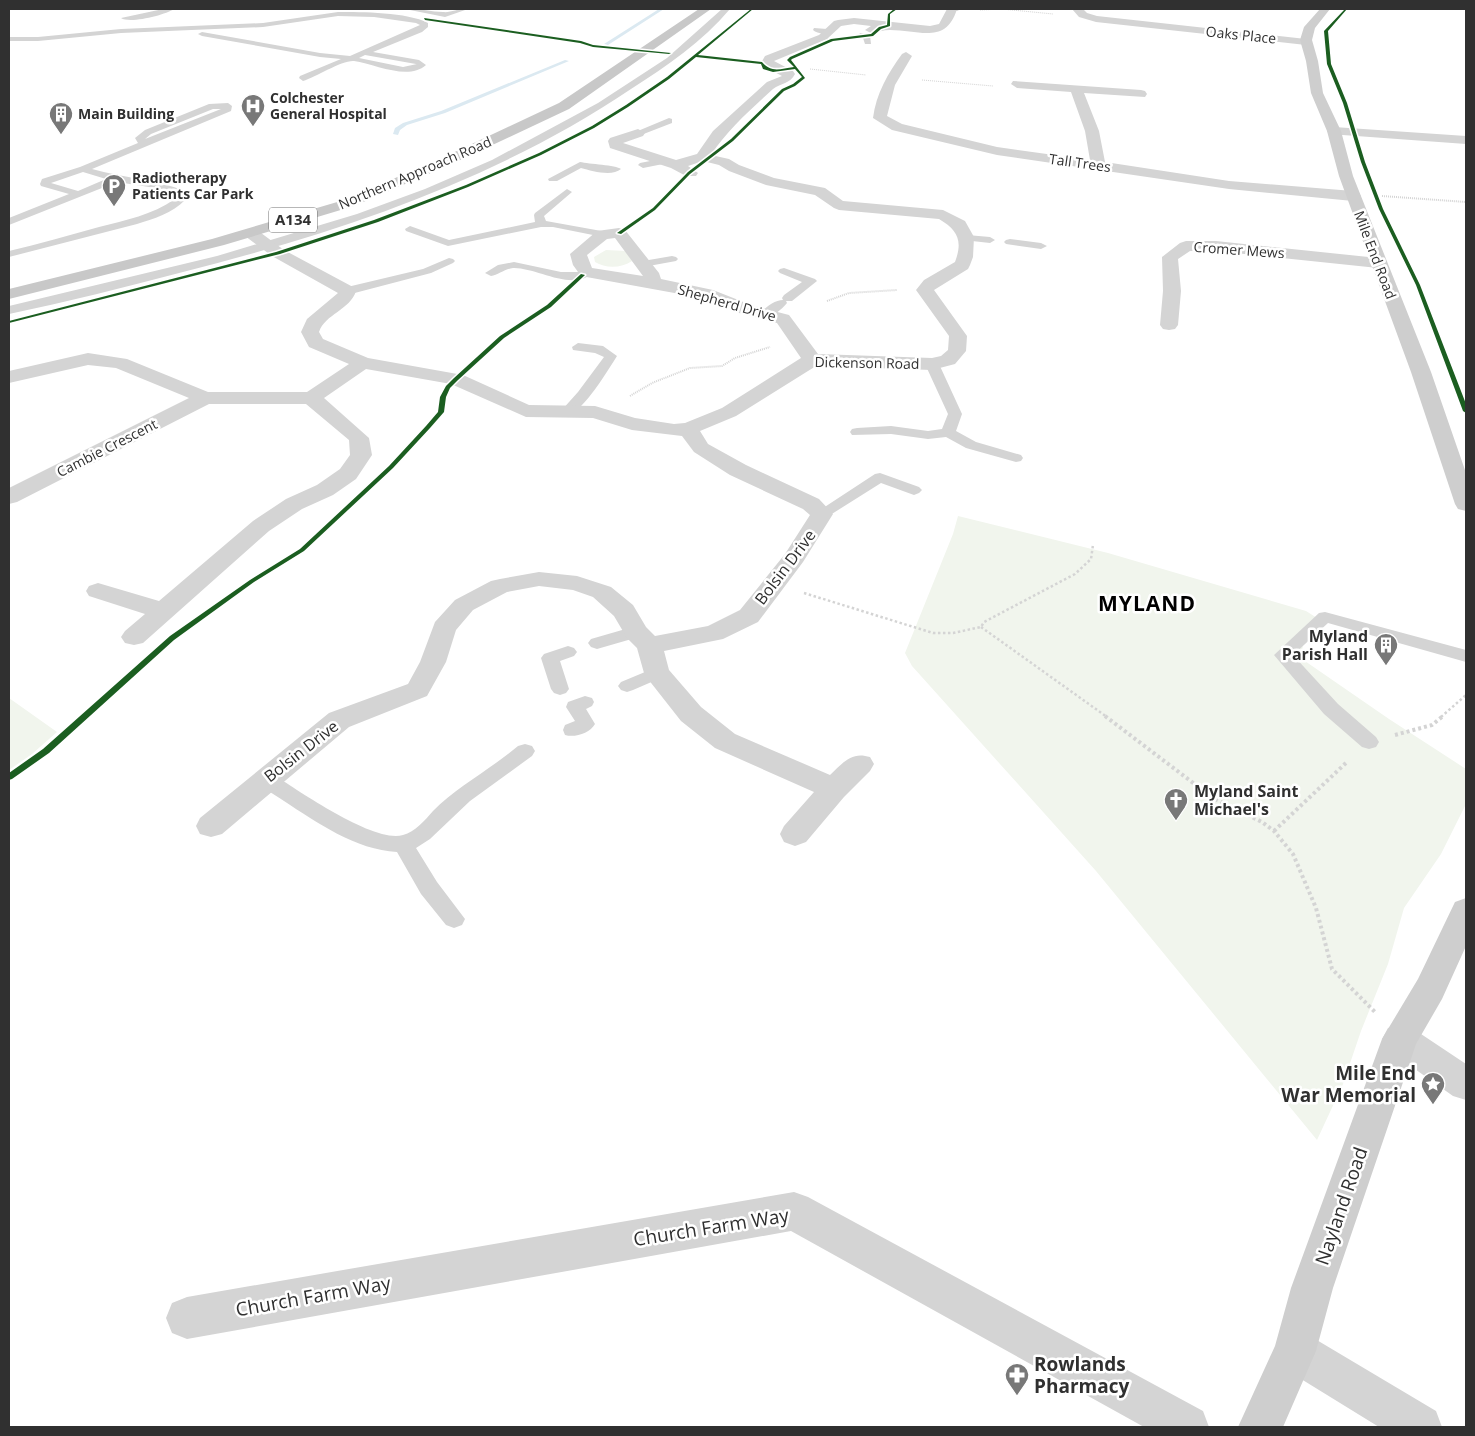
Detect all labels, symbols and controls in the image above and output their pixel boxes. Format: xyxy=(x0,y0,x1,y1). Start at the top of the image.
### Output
street label: Oaks Place xyxy=(1205,21,1277,48)
place label: Colchester General Hospital xyxy=(270,88,387,123)
hospital icon: Colchester General Hospital xyxy=(240,93,266,127)
building icon: Main Building xyxy=(48,101,74,135)
place label: Main Building xyxy=(78,104,174,123)
street label: Northern Approach Road xyxy=(335,132,494,213)
street label: Tall Trees xyxy=(1048,149,1112,176)
place label: Radiotherapy Patients Car Park xyxy=(132,168,254,203)
parking icon: Radiotherapy Patients Car Park xyxy=(101,173,127,207)
road number: A134 xyxy=(269,208,317,232)
street label: Mile End Road xyxy=(1350,208,1401,302)
street label: Cromer Mews xyxy=(1193,237,1285,262)
street label: Shepherd Drive xyxy=(676,279,779,326)
street label: Dickenson Road xyxy=(814,352,920,373)
street label: Cambie Crescent xyxy=(53,414,160,481)
street label: Bolsin Drive xyxy=(749,525,821,609)
district label: MYLAND xyxy=(1098,589,1196,617)
place label: Myland Parish Hall xyxy=(1282,625,1368,665)
building icon: Myland Parish Hall xyxy=(1373,632,1399,666)
street label: Bolsin Drive xyxy=(259,715,343,787)
place label: Myland Saint Michael's xyxy=(1194,780,1298,820)
church icon: Myland Saint Michael's xyxy=(1163,787,1189,821)
place label: Mile End War Memorial xyxy=(1281,1060,1416,1108)
place icon: Mile End War Memorial xyxy=(1420,1071,1446,1105)
street label: Nayland Road xyxy=(1309,1143,1373,1269)
street label: Church Farm Way xyxy=(631,1202,791,1252)
street label: Church Farm Way xyxy=(233,1269,393,1322)
place label: Rowlands Pharmacy xyxy=(1034,1351,1129,1399)
pharmacy icon: Rowlands Pharmacy xyxy=(1004,1362,1030,1396)

